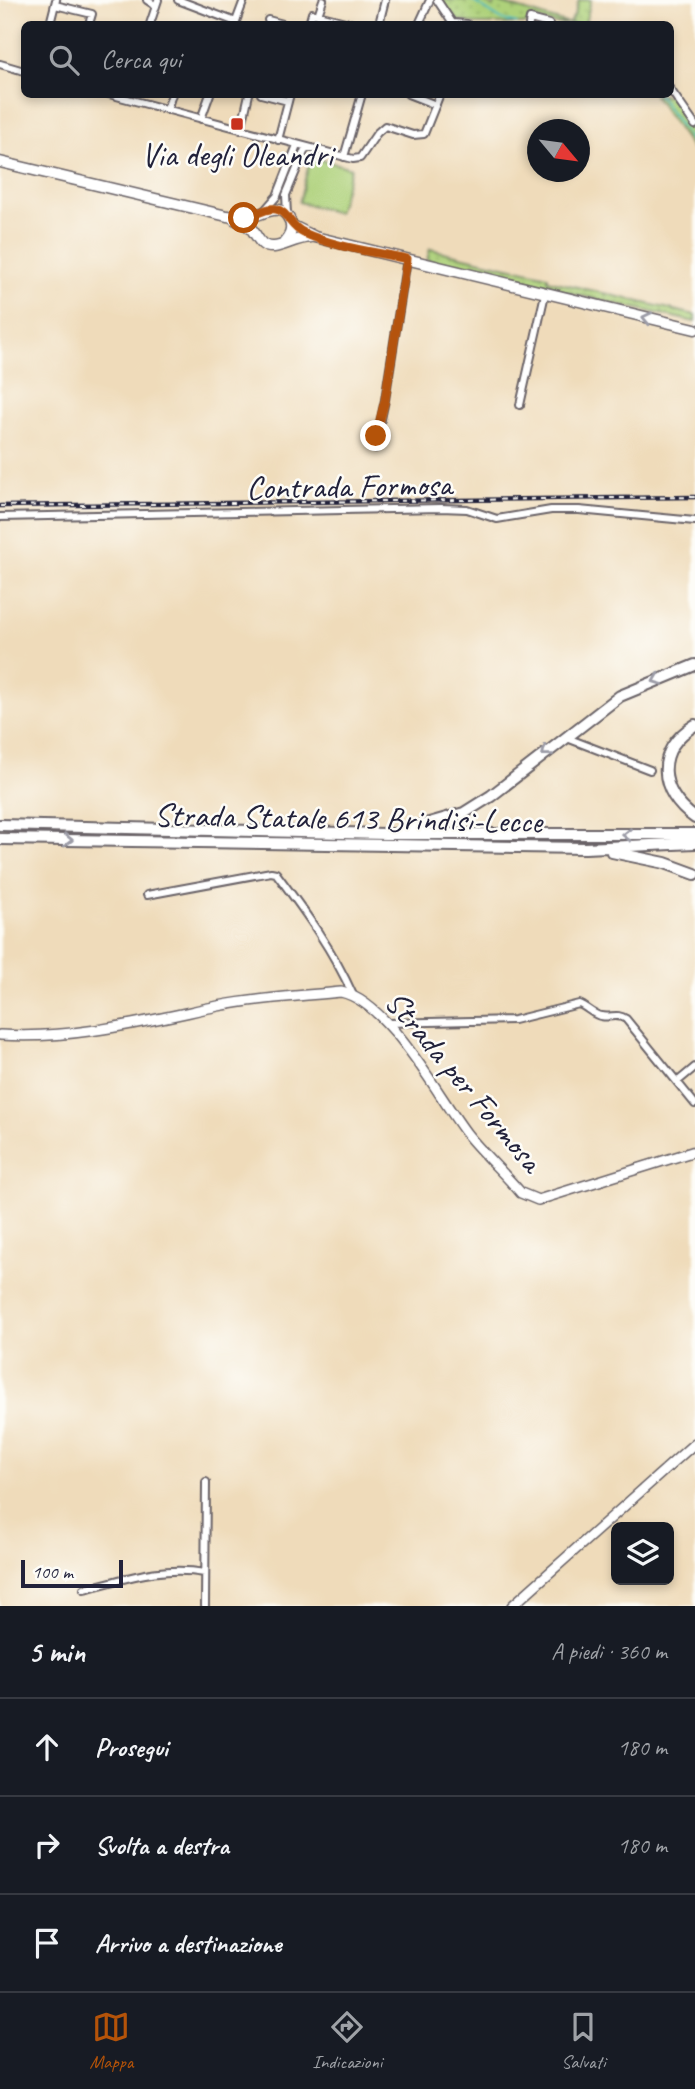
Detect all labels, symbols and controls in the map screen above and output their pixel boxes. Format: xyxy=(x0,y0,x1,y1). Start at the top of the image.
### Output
search box xyxy=(21,21,674,98)
icon: search xyxy=(45,41,83,79)
text: Cerca qui xyxy=(101,43,181,76)
marker: Via degli Oleandri xyxy=(229,116,245,132)
north arrow xyxy=(527,119,590,182)
place label: Via degli Oleandri xyxy=(141,134,337,176)
route start xyxy=(228,202,259,233)
one-way arrow xyxy=(641,311,653,326)
route end xyxy=(360,420,391,451)
street label: Contrada Formosa xyxy=(246,463,454,509)
one-way arrow xyxy=(652,672,664,686)
one-way arrow xyxy=(541,744,553,757)
street label: Strada Statale 613 Brindisi-Lecce xyxy=(154,794,544,842)
one-way arrow xyxy=(621,827,632,843)
one-way arrow xyxy=(63,832,74,848)
street label: Strada per Formosa xyxy=(376,982,554,1182)
map controls xyxy=(611,1522,674,1585)
button: layers xyxy=(611,1522,674,1585)
scale bar xyxy=(21,1557,122,1589)
text: 100 m xyxy=(32,1560,73,1584)
text: 5 min xyxy=(28,1633,85,1671)
text: A piedi · 360 m xyxy=(551,1637,667,1666)
icon: ahead xyxy=(28,1728,66,1766)
text: Prosegui xyxy=(95,1731,168,1764)
text: 180 m xyxy=(618,1733,667,1762)
icon: right xyxy=(28,1826,66,1864)
text: Svolta a destra xyxy=(95,1829,229,1862)
text: 180 m xyxy=(618,1831,667,1860)
icon: arrive xyxy=(28,1924,66,1962)
text: Arrivo a destinazione xyxy=(95,1927,281,1960)
tab: Mappa xyxy=(89,2008,133,2074)
tab: Indicazioni xyxy=(312,2008,382,2074)
tab: Salvati xyxy=(561,2008,606,2074)

